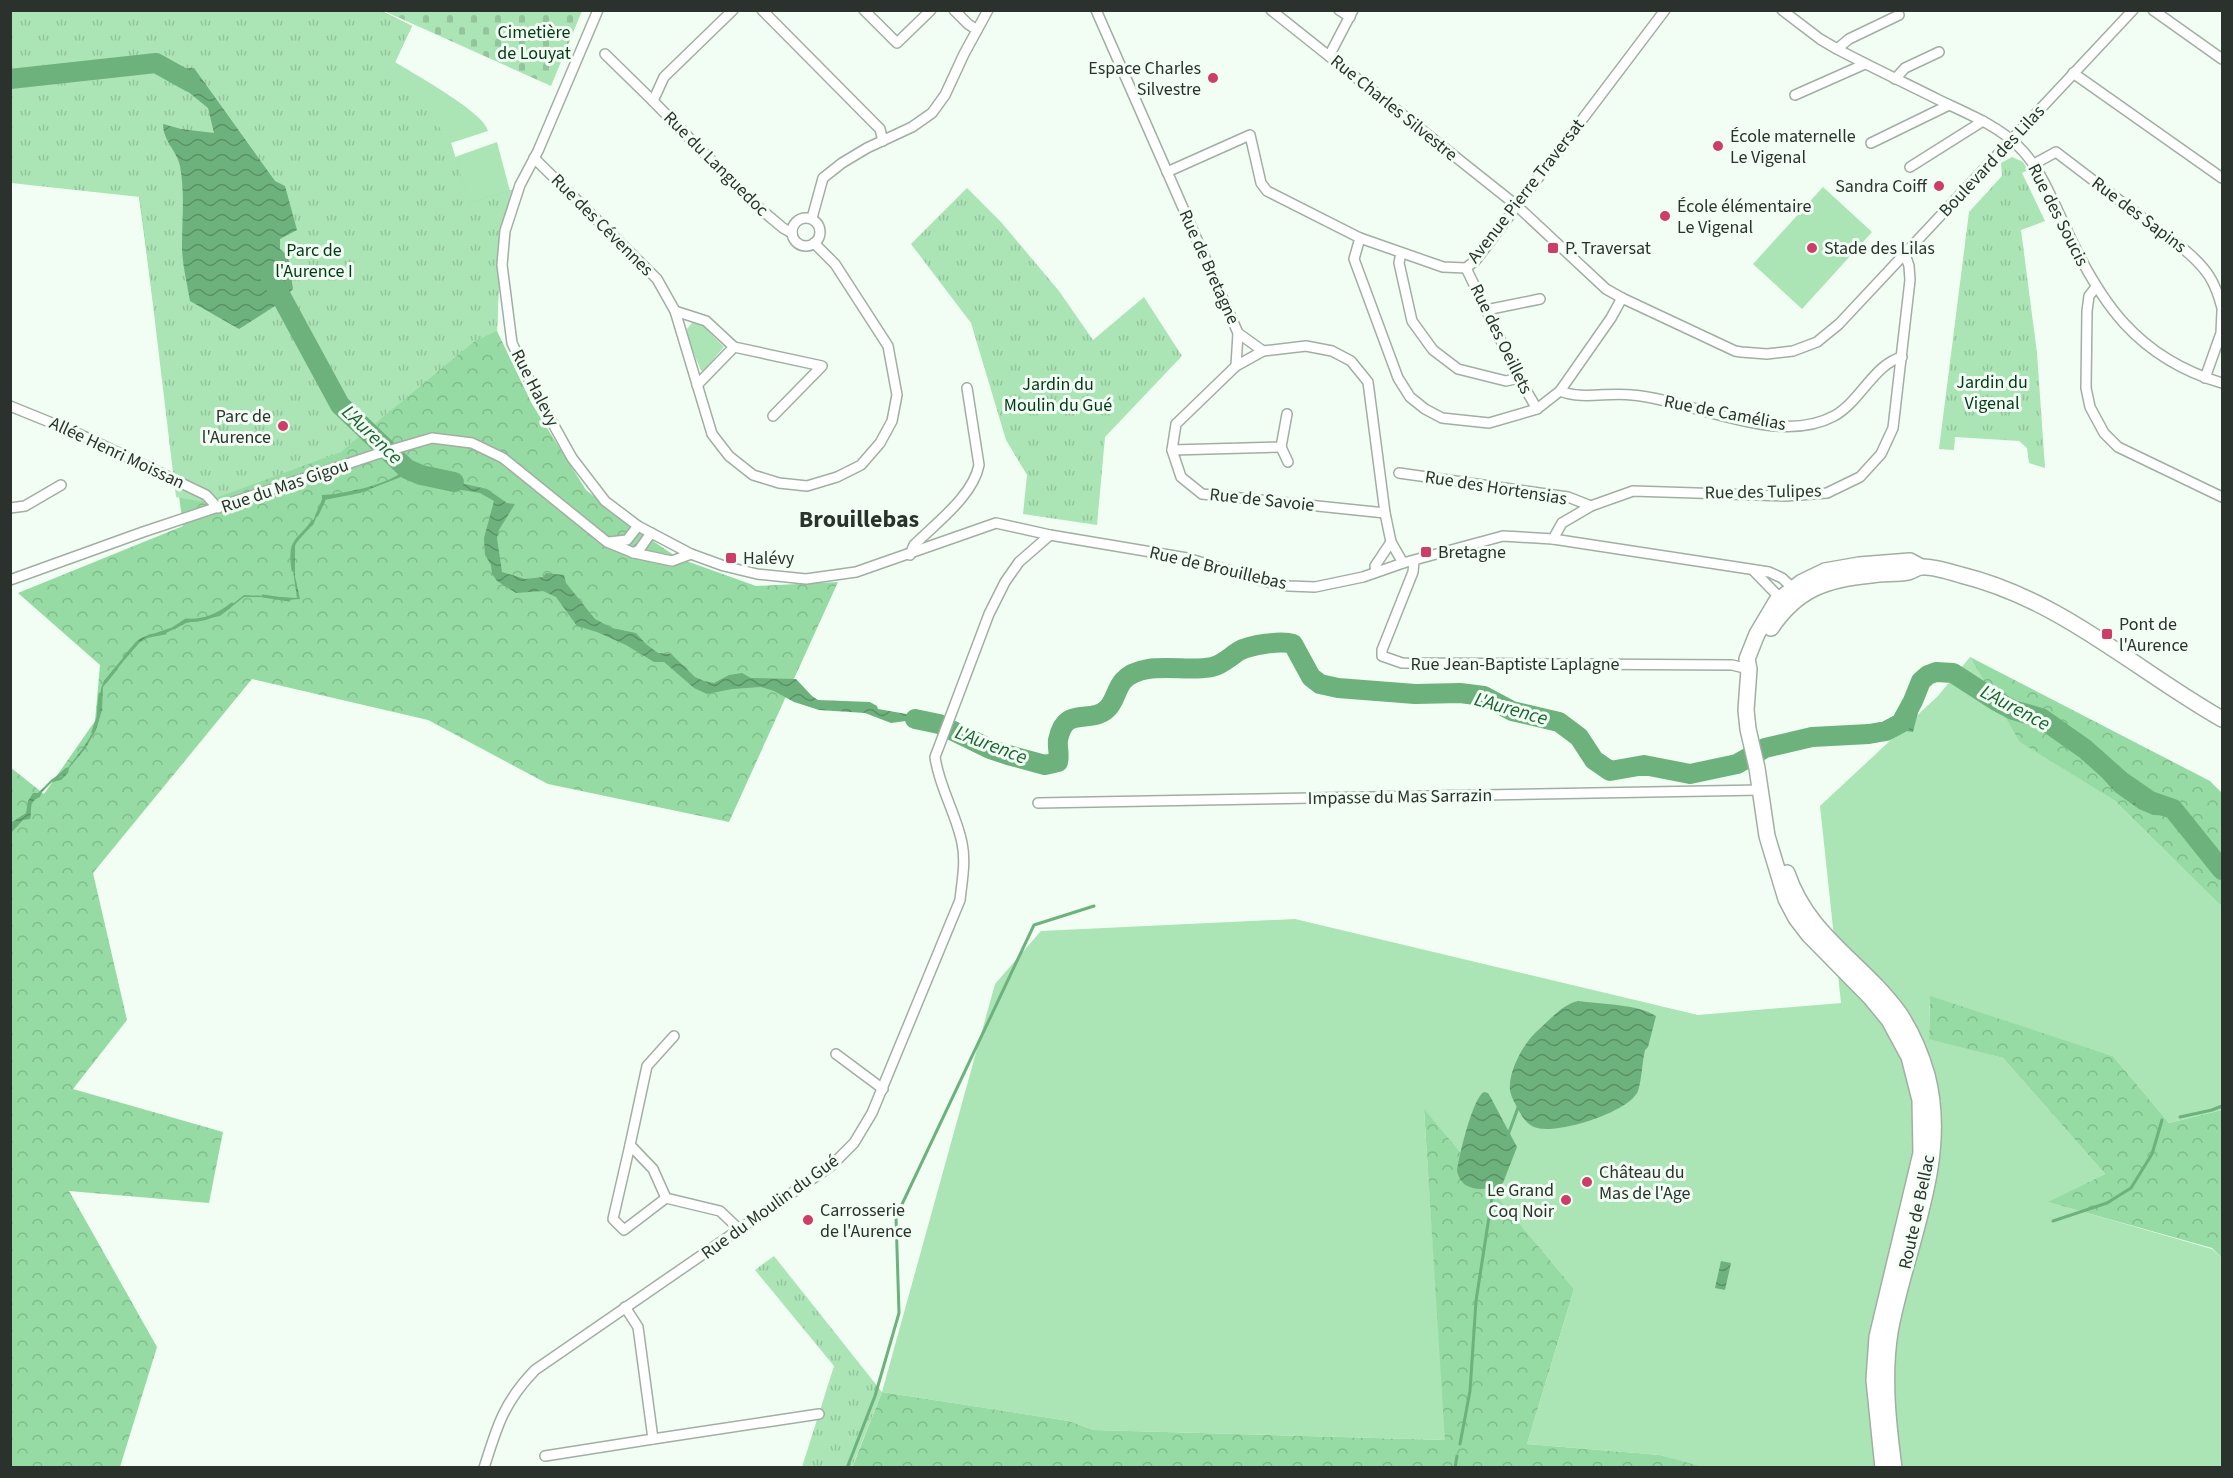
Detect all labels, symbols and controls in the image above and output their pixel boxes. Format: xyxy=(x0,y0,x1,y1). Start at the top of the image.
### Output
park label: Cimetière de Louyat xyxy=(497,20,571,66)
street label: Rue Charles Silvestre xyxy=(1325,49,1463,167)
place label: Espace Charles Silvestre xyxy=(1088,56,1201,102)
marker: Espace Charles Silvestre xyxy=(1206,71,1220,85)
street label: Boulevard des Lilas xyxy=(1933,99,2051,223)
street label: Rue du Languedoc xyxy=(658,106,774,222)
street label: Avenue Pierre Traversat xyxy=(1462,114,1590,268)
place label: École maternelle Le Vigenal xyxy=(1730,124,1856,170)
marker: École maternelle Le Vigenal xyxy=(1711,139,1725,153)
street label: Rue des Soucis xyxy=(2021,159,2095,271)
street label: Rue des Cévennes xyxy=(545,168,659,282)
street label: Rue des Sapins xyxy=(2086,171,2192,259)
place label: Sandra Coiff xyxy=(1835,174,1928,199)
marker: Sandra Coiff xyxy=(1932,179,1946,193)
place label: École élémentaire Le Vigenal xyxy=(1677,194,1811,240)
street label: Rue de Bretagne xyxy=(1173,206,1245,328)
marker: École élémentaire Le Vigenal xyxy=(1658,209,1672,223)
place label: P. Traversat xyxy=(1565,236,1651,261)
place label: Stade des Lilas xyxy=(1824,236,1935,261)
park label: Parc de l'Aurence I xyxy=(275,238,353,284)
marker: P. Traversat xyxy=(1546,241,1560,255)
marker: Stade des Lilas xyxy=(1805,241,1819,255)
street label: Rue des Oeillets xyxy=(1464,280,1538,398)
street label: Rue Halevy xyxy=(505,345,565,432)
park label: Jardin du Vigenal xyxy=(1956,370,2028,416)
park label: Jardin du Moulin du Gué xyxy=(1004,372,1112,418)
street label: Rue de Camélias xyxy=(1662,389,1788,437)
water label: L'Aurence xyxy=(335,399,409,471)
place label: Parc de l'Aurence xyxy=(202,404,271,450)
street label: Allée Henri Moissan xyxy=(45,411,189,495)
marker: Parc de l'Aurence xyxy=(276,419,290,433)
street label: Rue du Mas Gigou xyxy=(218,453,352,519)
street label: Rue des Hortensias xyxy=(1423,464,1569,512)
street label: Rue des Tulipes xyxy=(1704,478,1822,506)
street label: Rue de Savoie xyxy=(1208,482,1316,518)
district label: Brouillebas xyxy=(799,502,919,537)
street label: Rue de Brouillebas xyxy=(1147,540,1289,596)
place label: Bretagne xyxy=(1438,540,1506,565)
marker: Bretagne xyxy=(1419,545,1433,559)
place label: Halévy xyxy=(743,546,795,571)
marker: Halévy xyxy=(724,551,738,565)
place label: Pont de l'Aurence xyxy=(2119,612,2188,658)
marker: Pont de l'Aurence xyxy=(2100,627,2114,641)
street label: Rue Jean-Baptiste Laplagne xyxy=(1410,652,1620,677)
water label: L'Aurence xyxy=(1975,678,2055,738)
water label: L'Aurence xyxy=(1471,685,1551,733)
water label: L'Aurence xyxy=(951,718,1031,772)
street label: Impasse du Mas Sarrazin xyxy=(1308,783,1492,811)
street label: Rue du Moulin du Gué xyxy=(696,1149,844,1265)
street label: Route de Bellac xyxy=(1893,1152,1941,1272)
place label: Château du Mas de l'Age xyxy=(1599,1160,1691,1206)
marker: Château du Mas de l'Age xyxy=(1580,1175,1594,1189)
place label: Le Grand Coq Noir xyxy=(1487,1178,1555,1224)
marker: Le Grand Coq Noir xyxy=(1559,1193,1573,1207)
place label: Carrosserie de l'Aurence xyxy=(820,1198,912,1244)
marker: Carrosserie de l'Aurence xyxy=(801,1213,815,1227)

